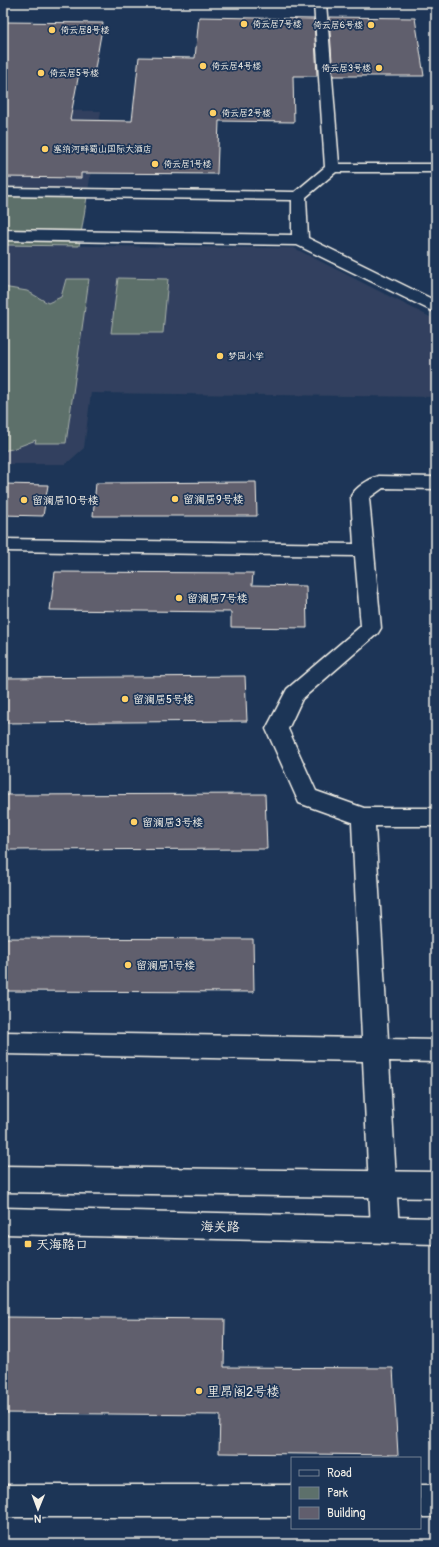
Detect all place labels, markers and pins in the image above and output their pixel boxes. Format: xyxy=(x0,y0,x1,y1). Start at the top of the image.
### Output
marker: 倚云居7号楼 xyxy=(239,19,249,29)
place label: 倚云居7号楼 xyxy=(252,19,302,30)
place label: 倚云居6号楼 xyxy=(313,20,363,31)
marker: 倚云居6号楼 xyxy=(366,20,376,30)
marker: 倚云居8号楼 xyxy=(47,25,57,35)
place label: 倚云居8号楼 xyxy=(60,25,110,36)
marker: 倚云居4号楼 xyxy=(198,61,208,71)
place label: 倚云居4号楼 xyxy=(211,61,261,72)
place label: 倚云居3号楼 xyxy=(321,63,371,74)
marker: 倚云居3号楼 xyxy=(374,63,384,73)
marker: 倚云居5号楼 xyxy=(36,68,46,78)
place label: 倚云居5号楼 xyxy=(49,68,99,79)
marker: 倚云居2号楼 xyxy=(208,108,218,118)
place label: 倚云居2号楼 xyxy=(221,108,271,119)
marker: 塞纳河畔蜀山国际大酒店 xyxy=(40,144,50,154)
place label: 塞纳河畔蜀山国际大酒店 xyxy=(53,144,152,155)
marker: 倚云居1号楼 xyxy=(150,159,160,169)
place label: 倚云居1号楼 xyxy=(163,159,212,170)
marker: 梦园小学 xyxy=(215,351,225,361)
place label: 梦园小学 xyxy=(228,351,264,362)
place label: 留澜居9号楼 xyxy=(183,493,244,506)
place label: 留澜居10号楼 xyxy=(32,494,99,507)
marker: 留澜居9号楼 xyxy=(170,494,180,504)
marker: 留澜居10号楼 xyxy=(19,495,29,505)
place label: 留澜居7号楼 xyxy=(187,592,248,605)
marker: 留澜居7号楼 xyxy=(174,593,184,603)
place label: 留澜居5号楼 xyxy=(133,693,194,706)
marker: 留澜居5号楼 xyxy=(120,694,130,704)
place label: 留澜居3号楼 xyxy=(142,816,203,829)
marker: 留澜居3号楼 xyxy=(129,817,139,827)
place label: 留澜居1号楼 xyxy=(136,959,195,972)
marker: 留澜居1号楼 xyxy=(123,960,133,970)
place label: 天海路口 xyxy=(36,1237,88,1253)
marker: 天海路口 xyxy=(23,1239,33,1249)
place label: 里昂阁2号楼 xyxy=(207,1384,279,1400)
marker: 里昂阁2号楼 xyxy=(194,1386,204,1396)

